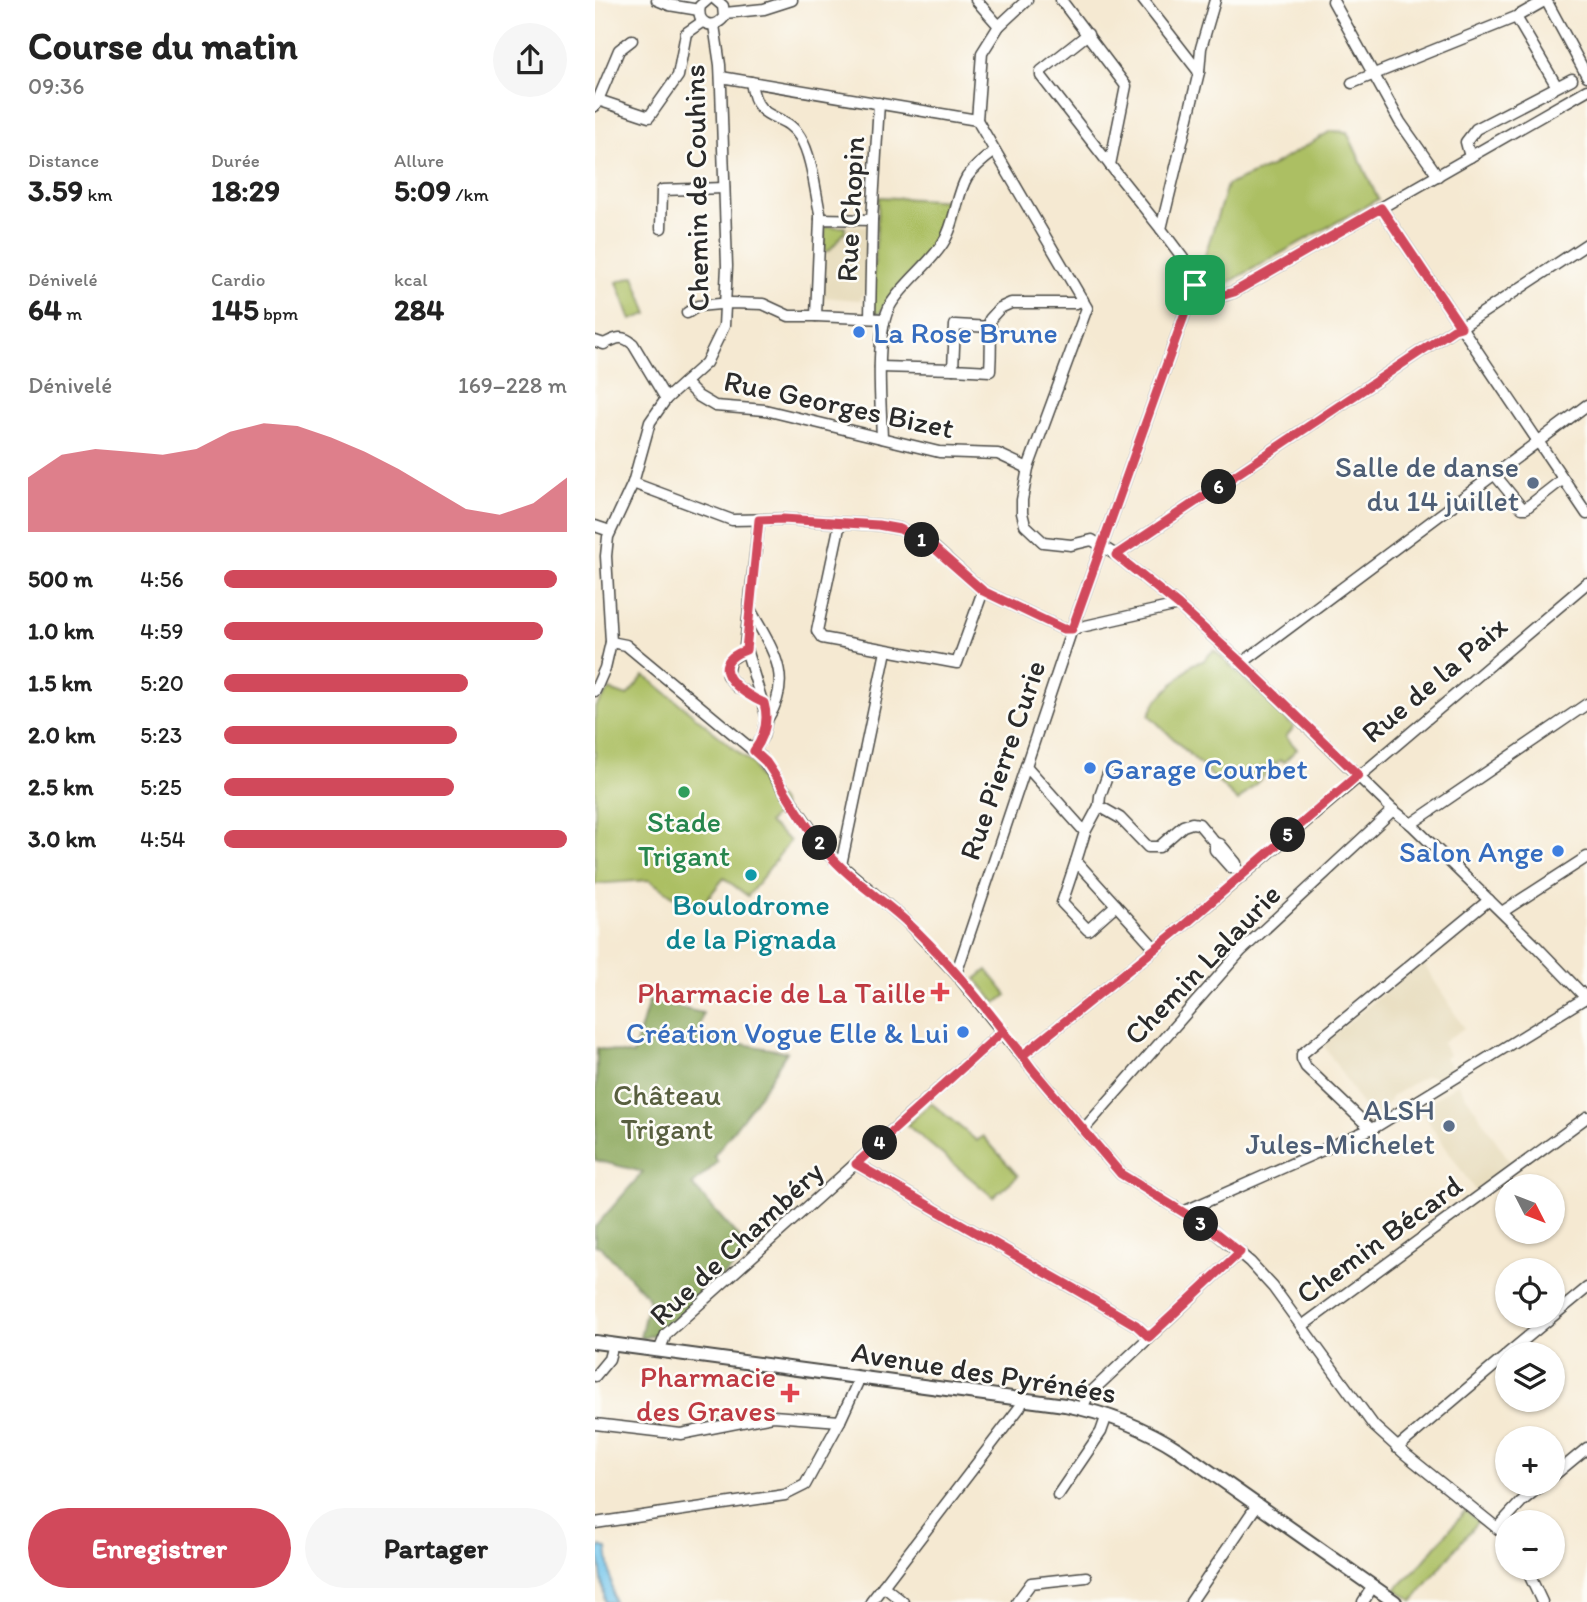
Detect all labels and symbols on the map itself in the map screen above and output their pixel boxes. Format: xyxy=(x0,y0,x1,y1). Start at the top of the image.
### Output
street label: Chemin de Couhins xyxy=(675,64,717,312)
street label: Rue Chopin xyxy=(828,135,872,283)
pin xyxy=(1165,255,1225,315)
place label: La Rose Brune xyxy=(873,314,1058,351)
marker: La Rose Brune xyxy=(851,324,867,340)
street label: Rue Georges Bizet xyxy=(721,362,957,446)
place label: Salle de danse du 14 juillet xyxy=(1335,448,1519,519)
pin: 6 xyxy=(1201,470,1237,504)
marker: Salle de danse du 14 juillet xyxy=(1525,475,1541,491)
pin: 1 xyxy=(905,522,939,558)
street label: Rue de la Paix xyxy=(1354,607,1514,751)
street label: Rue Pierre Curie xyxy=(951,655,1053,865)
place label: Garage Courbet xyxy=(1104,750,1308,787)
marker: Garage Courbet xyxy=(1082,760,1098,776)
marker: Stade Trigant xyxy=(676,784,692,800)
place label: Stade Trigant xyxy=(638,803,730,874)
pin: 5 xyxy=(1271,818,1305,852)
pin: 2 xyxy=(803,826,838,860)
place label: Salon Ange xyxy=(1399,833,1544,870)
marker: Salon Ange xyxy=(1550,843,1566,859)
marker: Boulodrome de la Pignada xyxy=(743,867,759,883)
street label: Chemin Lalaurie xyxy=(1116,876,1288,1052)
place label: Boulodrome de la Pignada xyxy=(666,886,837,957)
place label: Pharmacie de La Taille xyxy=(637,974,926,1011)
marker: Pharmacie de La Taille xyxy=(932,984,948,1000)
place label: Création Vogue Elle & Lui xyxy=(626,1014,949,1051)
marker: Création Vogue Elle & Lui xyxy=(955,1024,971,1040)
park label: Château Trigant xyxy=(613,1076,721,1147)
place label: ALSH Jules-Michelet xyxy=(1245,1091,1435,1162)
marker: ALSH Jules-Michelet xyxy=(1441,1118,1457,1134)
pin: 4 xyxy=(863,1126,897,1160)
street label: Rue de Chambéry xyxy=(641,1153,831,1333)
street label: Chemin Bécard xyxy=(1289,1166,1469,1312)
north arrow xyxy=(1495,1174,1565,1244)
pin: 3 xyxy=(1183,1206,1219,1242)
street label: Avenue des Pyrénées xyxy=(849,1333,1119,1411)
place label: Pharmacie des Graves xyxy=(636,1358,776,1429)
marker: Pharmacie des Graves xyxy=(782,1385,798,1401)

